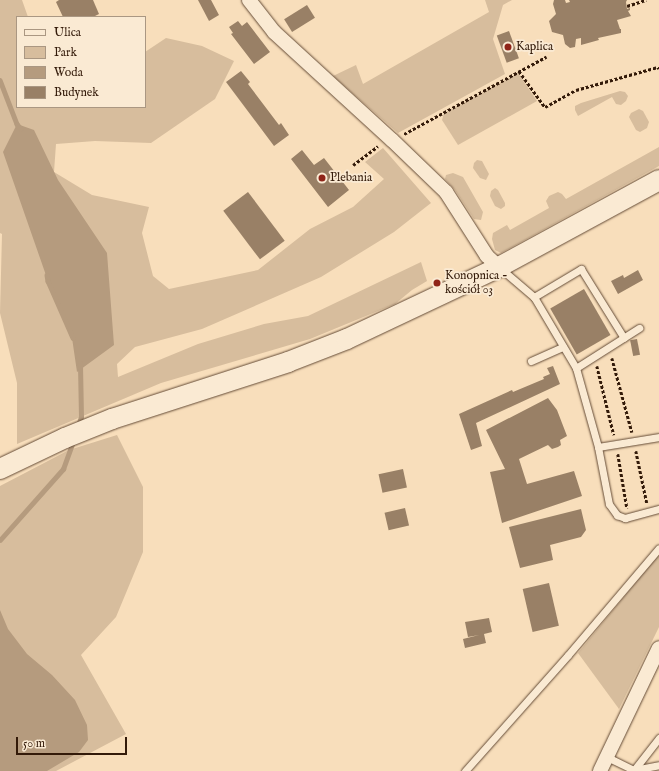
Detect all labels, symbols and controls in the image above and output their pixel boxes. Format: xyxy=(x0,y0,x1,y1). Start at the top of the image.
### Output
legend xyxy=(16,16,146,108)
text: Ulica xyxy=(54,25,81,40)
place label: Kaplica xyxy=(516,40,553,54)
marker: Kaplica xyxy=(503,42,513,52)
text: Park xyxy=(54,45,77,60)
text: Woda xyxy=(54,65,83,80)
text: Budynek xyxy=(54,85,99,100)
place label: Plebania xyxy=(330,171,372,185)
marker: Plebania xyxy=(317,173,327,183)
place label: Konopnica - kościół 03 xyxy=(445,269,507,297)
marker: Konopnica - kościół 03 xyxy=(432,278,442,288)
scale bar xyxy=(18,729,129,755)
text: 50 m xyxy=(23,736,45,751)

